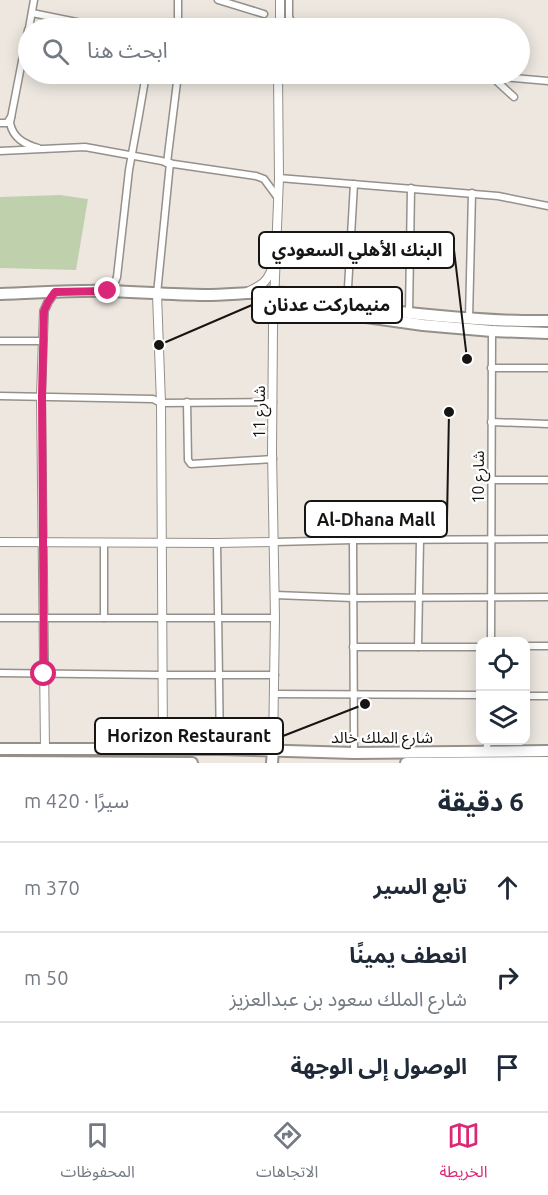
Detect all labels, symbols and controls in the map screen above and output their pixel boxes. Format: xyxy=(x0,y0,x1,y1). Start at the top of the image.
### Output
search box xyxy=(18,18,530,84)
icon: search xyxy=(39,35,72,68)
text: ابحث هنا xyxy=(87,37,168,62)
callout: البنك الأهلي السعودي xyxy=(259,232,454,268)
text: البنك الأهلي السعودي xyxy=(272,239,442,264)
route end xyxy=(94,277,120,303)
callout: منيماركت عدنان xyxy=(252,287,402,323)
text: منيماركت عدنان xyxy=(264,294,390,316)
street label: شارع 11 xyxy=(250,386,272,438)
street label: شارع 10 xyxy=(469,451,491,503)
callout: Al-Dhana Mall xyxy=(305,501,447,537)
text: Al-Dhana Mall xyxy=(317,509,436,529)
map controls xyxy=(476,637,530,745)
button: locate xyxy=(476,637,530,691)
route start xyxy=(30,660,56,686)
button: layers xyxy=(476,691,530,745)
callout: Horizon Restaurant xyxy=(95,718,283,754)
text: Horizon Restaurant xyxy=(107,725,271,745)
street label: شارع الملك خالد xyxy=(331,728,433,750)
text: 6 دقيقة xyxy=(438,787,524,816)
text: سيرًا · 420 m xyxy=(24,789,129,812)
icon: ahead xyxy=(491,871,524,904)
text: تابع السير xyxy=(374,873,467,898)
text: 370 m xyxy=(24,876,80,899)
text: انعطف يمينًا xyxy=(349,942,467,967)
icon: right xyxy=(491,961,524,994)
text: 50 m xyxy=(24,966,68,989)
text: شارع الملك سعود بن عبدالعزيز xyxy=(230,987,467,1010)
icon: arrive xyxy=(491,1051,524,1084)
text: الوصول إلى الوجهة xyxy=(290,1053,467,1078)
tab: المحفوظات xyxy=(61,1119,135,1189)
tab: الاتجاهات xyxy=(256,1119,318,1189)
tab: الخريطة xyxy=(440,1119,487,1189)

